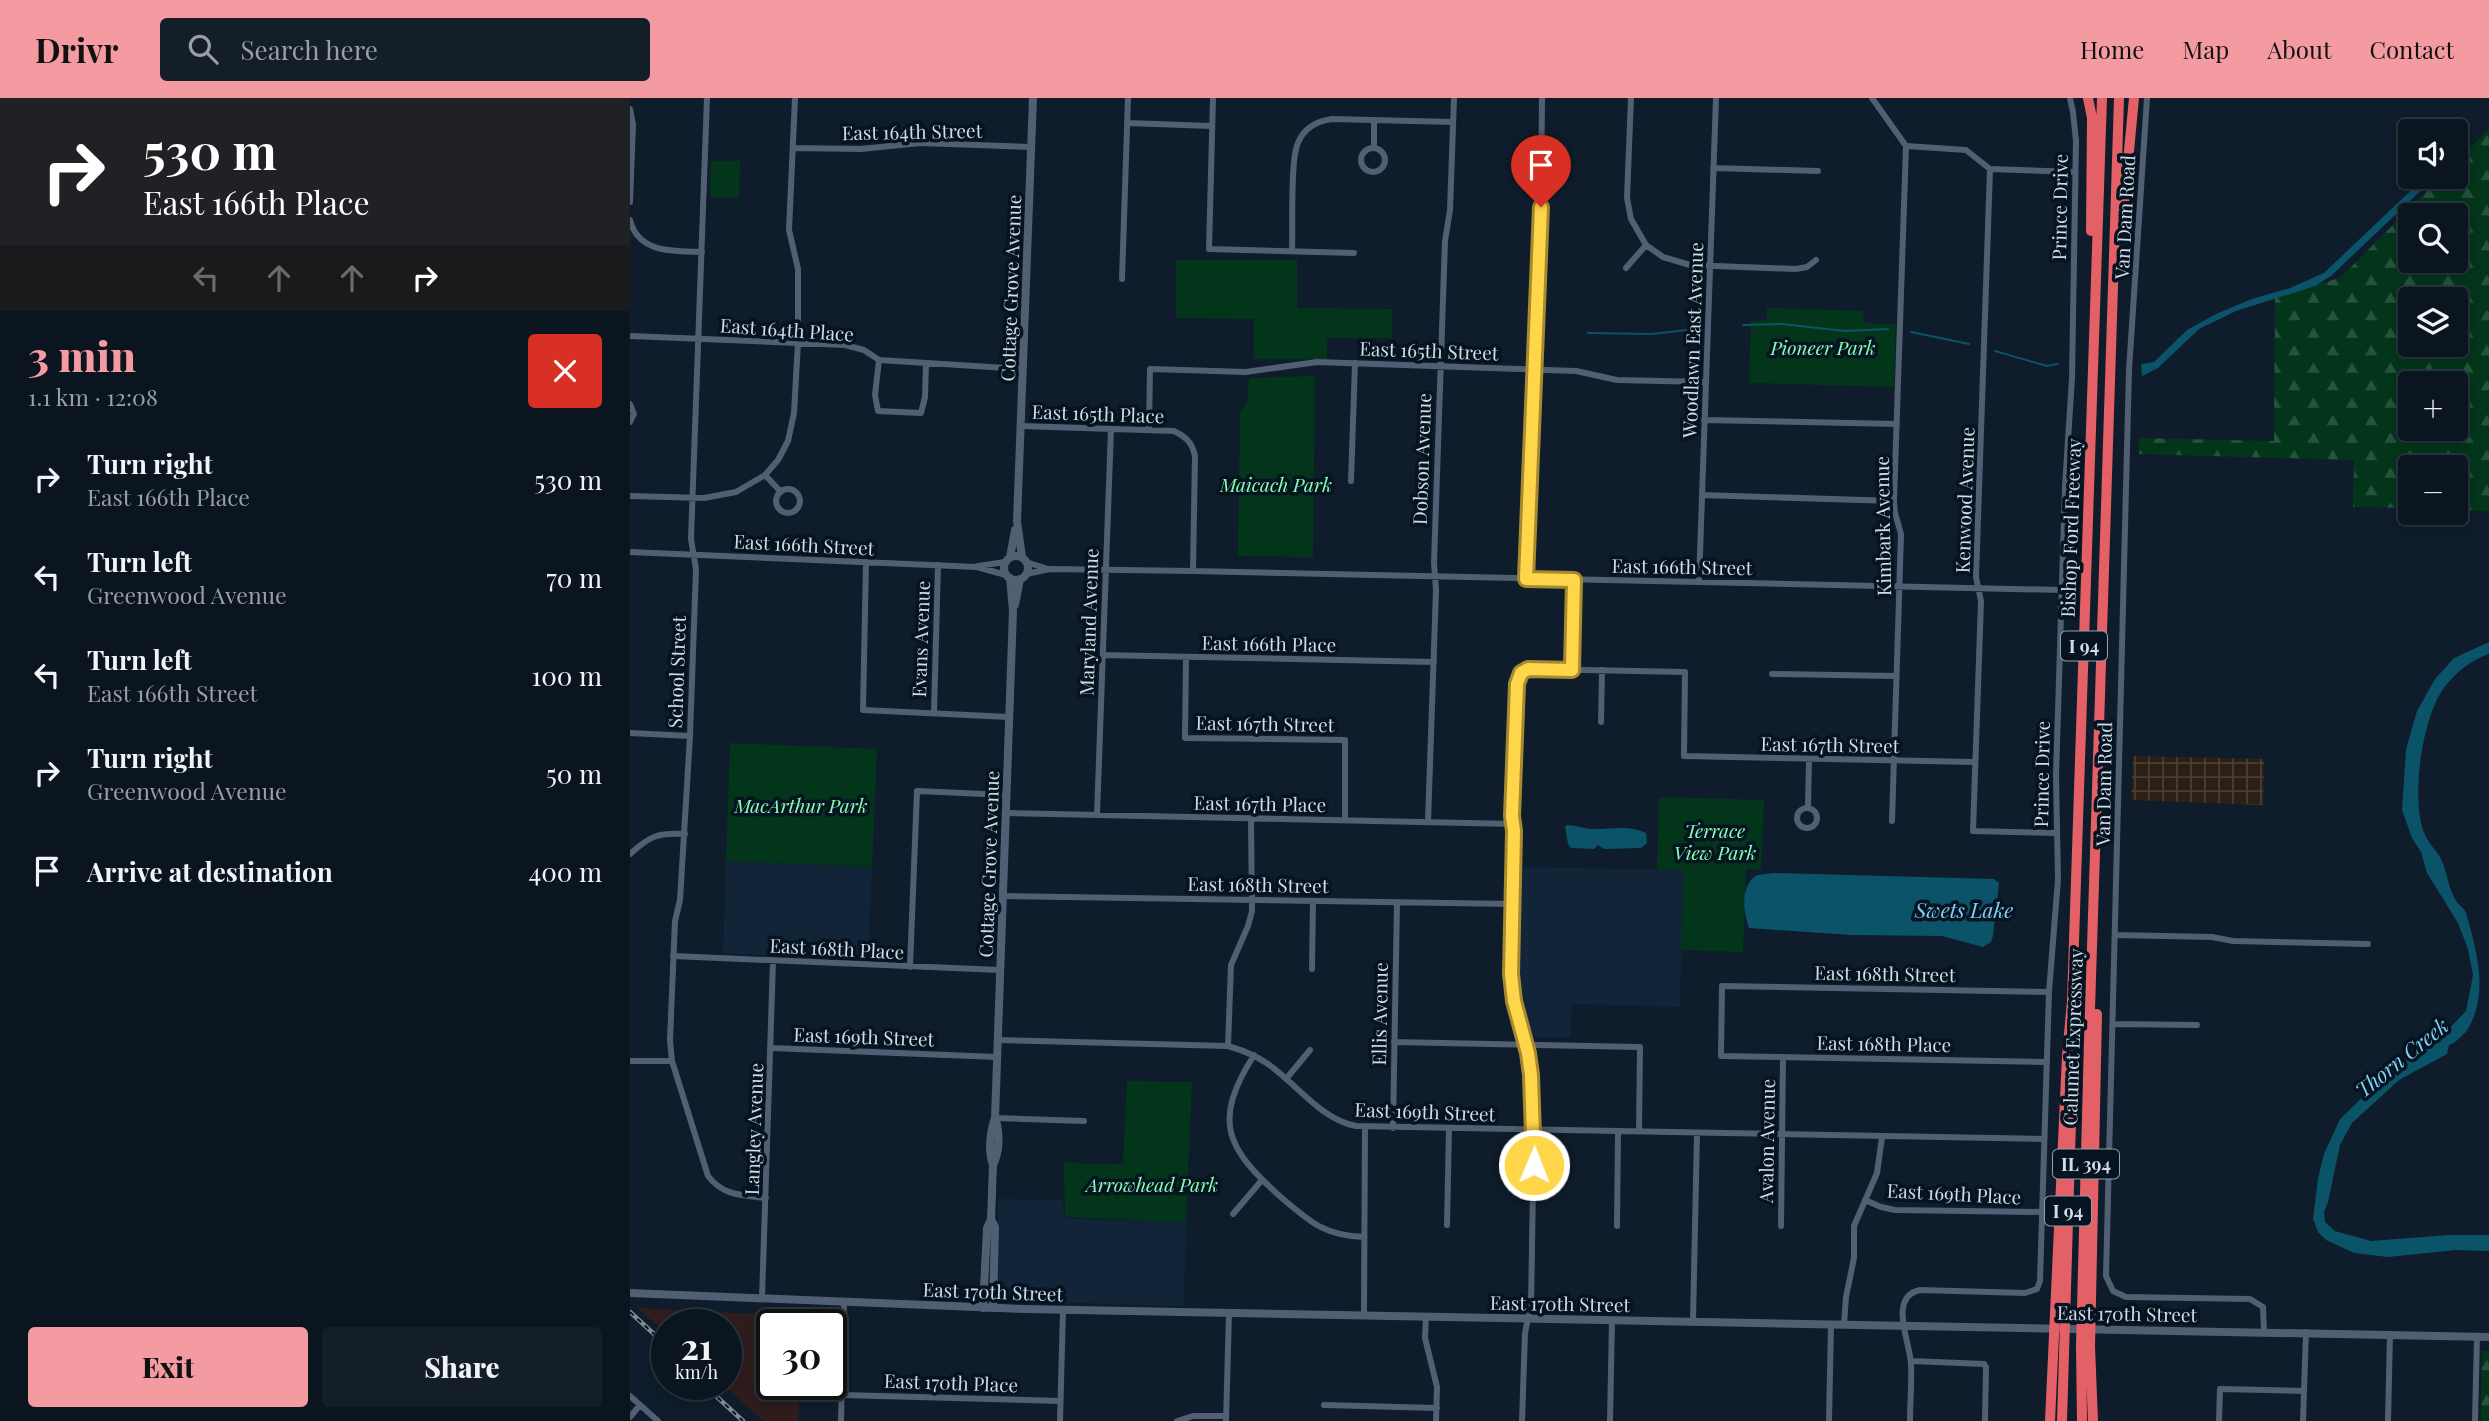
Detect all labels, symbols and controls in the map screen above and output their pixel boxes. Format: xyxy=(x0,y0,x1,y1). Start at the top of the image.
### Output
search box xyxy=(160,18,650,81)
text: Drivr xyxy=(35,27,118,71)
icon: search xyxy=(184,30,222,68)
text: Search here xyxy=(240,32,378,67)
text: Home xyxy=(2080,33,2144,65)
text: Map xyxy=(2182,33,2229,65)
text: About xyxy=(2267,33,2331,65)
text: Contact xyxy=(2369,33,2454,65)
text: 530 m xyxy=(143,117,277,182)
street label: East 164th Street xyxy=(842,117,983,145)
map controls xyxy=(2398,119,2468,525)
button: sound xyxy=(2398,119,2468,189)
icon: right xyxy=(28,126,119,217)
pin xyxy=(1511,135,1571,207)
icon: arrive xyxy=(1522,146,1560,184)
street label: Prince Drive xyxy=(2045,153,2073,261)
street label: Van Dam Road xyxy=(2108,154,2140,281)
text: East 166th Place xyxy=(143,180,370,223)
street label: Cottage Grove Avenue xyxy=(994,194,1026,382)
button: search xyxy=(2398,203,2468,273)
street label: Woodlawn East Avenue xyxy=(1676,242,1708,439)
icon: left xyxy=(187,259,225,297)
icon: ahead xyxy=(260,259,298,297)
icon: ahead xyxy=(333,259,371,297)
icon: right xyxy=(406,259,444,297)
button: layers xyxy=(2398,287,2468,357)
street label: East 164th Place xyxy=(719,311,855,347)
text: 3 min xyxy=(28,327,136,383)
button: close xyxy=(528,334,602,408)
park label: Pioneer Park xyxy=(1769,334,1876,360)
street label: East 165th Street xyxy=(1359,335,1499,365)
button: + xyxy=(2398,371,2468,441)
text: 1.1 km · 12:08 xyxy=(28,381,158,412)
street label: Dobson Avenue xyxy=(1406,393,1436,525)
street label: East 165th Place xyxy=(1031,398,1165,428)
street label: Kenwood Avenue xyxy=(1948,426,1980,574)
street label: Bishop Ford Freeway xyxy=(2054,438,2086,618)
text: Turn right xyxy=(87,446,213,481)
button: − xyxy=(2398,455,2468,525)
street label: Kimbark Avenue xyxy=(1868,456,1896,596)
icon: right xyxy=(28,460,66,498)
text: 530 m xyxy=(534,462,602,497)
park label: Maicach Park xyxy=(1219,471,1332,497)
text: East 166th Place xyxy=(87,481,250,512)
street label: East 166th Street xyxy=(733,527,875,561)
text: Turn left xyxy=(87,544,192,579)
street label: Maryland Avenue xyxy=(1072,548,1104,696)
street label: East 166th Street xyxy=(1611,552,1753,580)
icon: left xyxy=(28,558,66,596)
text: 70 m xyxy=(546,560,602,595)
text: Greenwood Avenue xyxy=(87,579,287,610)
street label: Evans Avenue xyxy=(905,580,935,698)
street label: School Street xyxy=(661,615,691,729)
street label: East 166th Place xyxy=(1201,629,1337,657)
road number: I 94 xyxy=(2061,632,2107,660)
text: Turn left xyxy=(87,642,192,677)
icon: left xyxy=(28,656,66,694)
text: 100 m xyxy=(532,658,602,693)
text: East 166th Street xyxy=(87,677,258,708)
street label: East 167th Street xyxy=(1195,709,1335,737)
street label: Prince Drive xyxy=(2027,720,2055,828)
street label: Van Dam Road xyxy=(2089,722,2117,847)
street label: East 167th Street xyxy=(1760,730,1900,758)
text: Turn right xyxy=(87,740,213,775)
icon: right xyxy=(28,754,66,792)
text: 50 m xyxy=(546,756,602,791)
street label: Cottage Grove Avenue xyxy=(972,770,1004,958)
text: Greenwood Avenue xyxy=(87,775,287,806)
street label: East 167th Place xyxy=(1194,789,1326,817)
park label: MacArthur Park xyxy=(733,792,868,818)
park label: Terrace View Park xyxy=(1674,817,1756,865)
icon: arrive xyxy=(28,852,66,890)
text: Arrive at destination xyxy=(87,854,333,889)
text: 400 m xyxy=(528,854,602,889)
street label: East 168th Street xyxy=(1187,870,1329,898)
water label: Swets Lake xyxy=(1914,895,2013,923)
street label: East 168th Place xyxy=(769,931,905,965)
street label: Calumet Expressway xyxy=(2056,948,2088,1126)
street label: East 168th Street xyxy=(1814,959,1956,987)
street label: Ellis Avenue xyxy=(1365,962,1393,1066)
water label: Thorn Creek xyxy=(2349,1011,2454,1103)
street label: East 169th Street xyxy=(793,1021,935,1051)
street label: East 168th Place xyxy=(1816,1029,1952,1057)
street label: Langley Avenue xyxy=(738,1062,768,1196)
street label: Avalon Avenue xyxy=(1752,1079,1780,1204)
street label: East 169th Street xyxy=(1354,1096,1496,1126)
position arrow xyxy=(1497,1128,1571,1202)
road number: IL 394 xyxy=(2053,1149,2119,1178)
park label: Arrowhead Park xyxy=(1084,1171,1218,1197)
street label: East 169th Place xyxy=(1886,1176,2022,1210)
road number: I 94 xyxy=(2045,1196,2091,1226)
street label: East 170th Street xyxy=(922,1276,1064,1306)
street label: East 170th Street xyxy=(1490,1289,1631,1317)
street label: East 170th Street xyxy=(2057,1299,2198,1327)
speed limit sign: 30 xyxy=(756,1309,847,1400)
text: 21 xyxy=(681,1322,712,1369)
button: Exit xyxy=(28,1327,308,1407)
button: Share xyxy=(322,1327,602,1407)
text: km/h xyxy=(675,1360,718,1384)
street label: East 170th Place xyxy=(884,1367,1018,1397)

